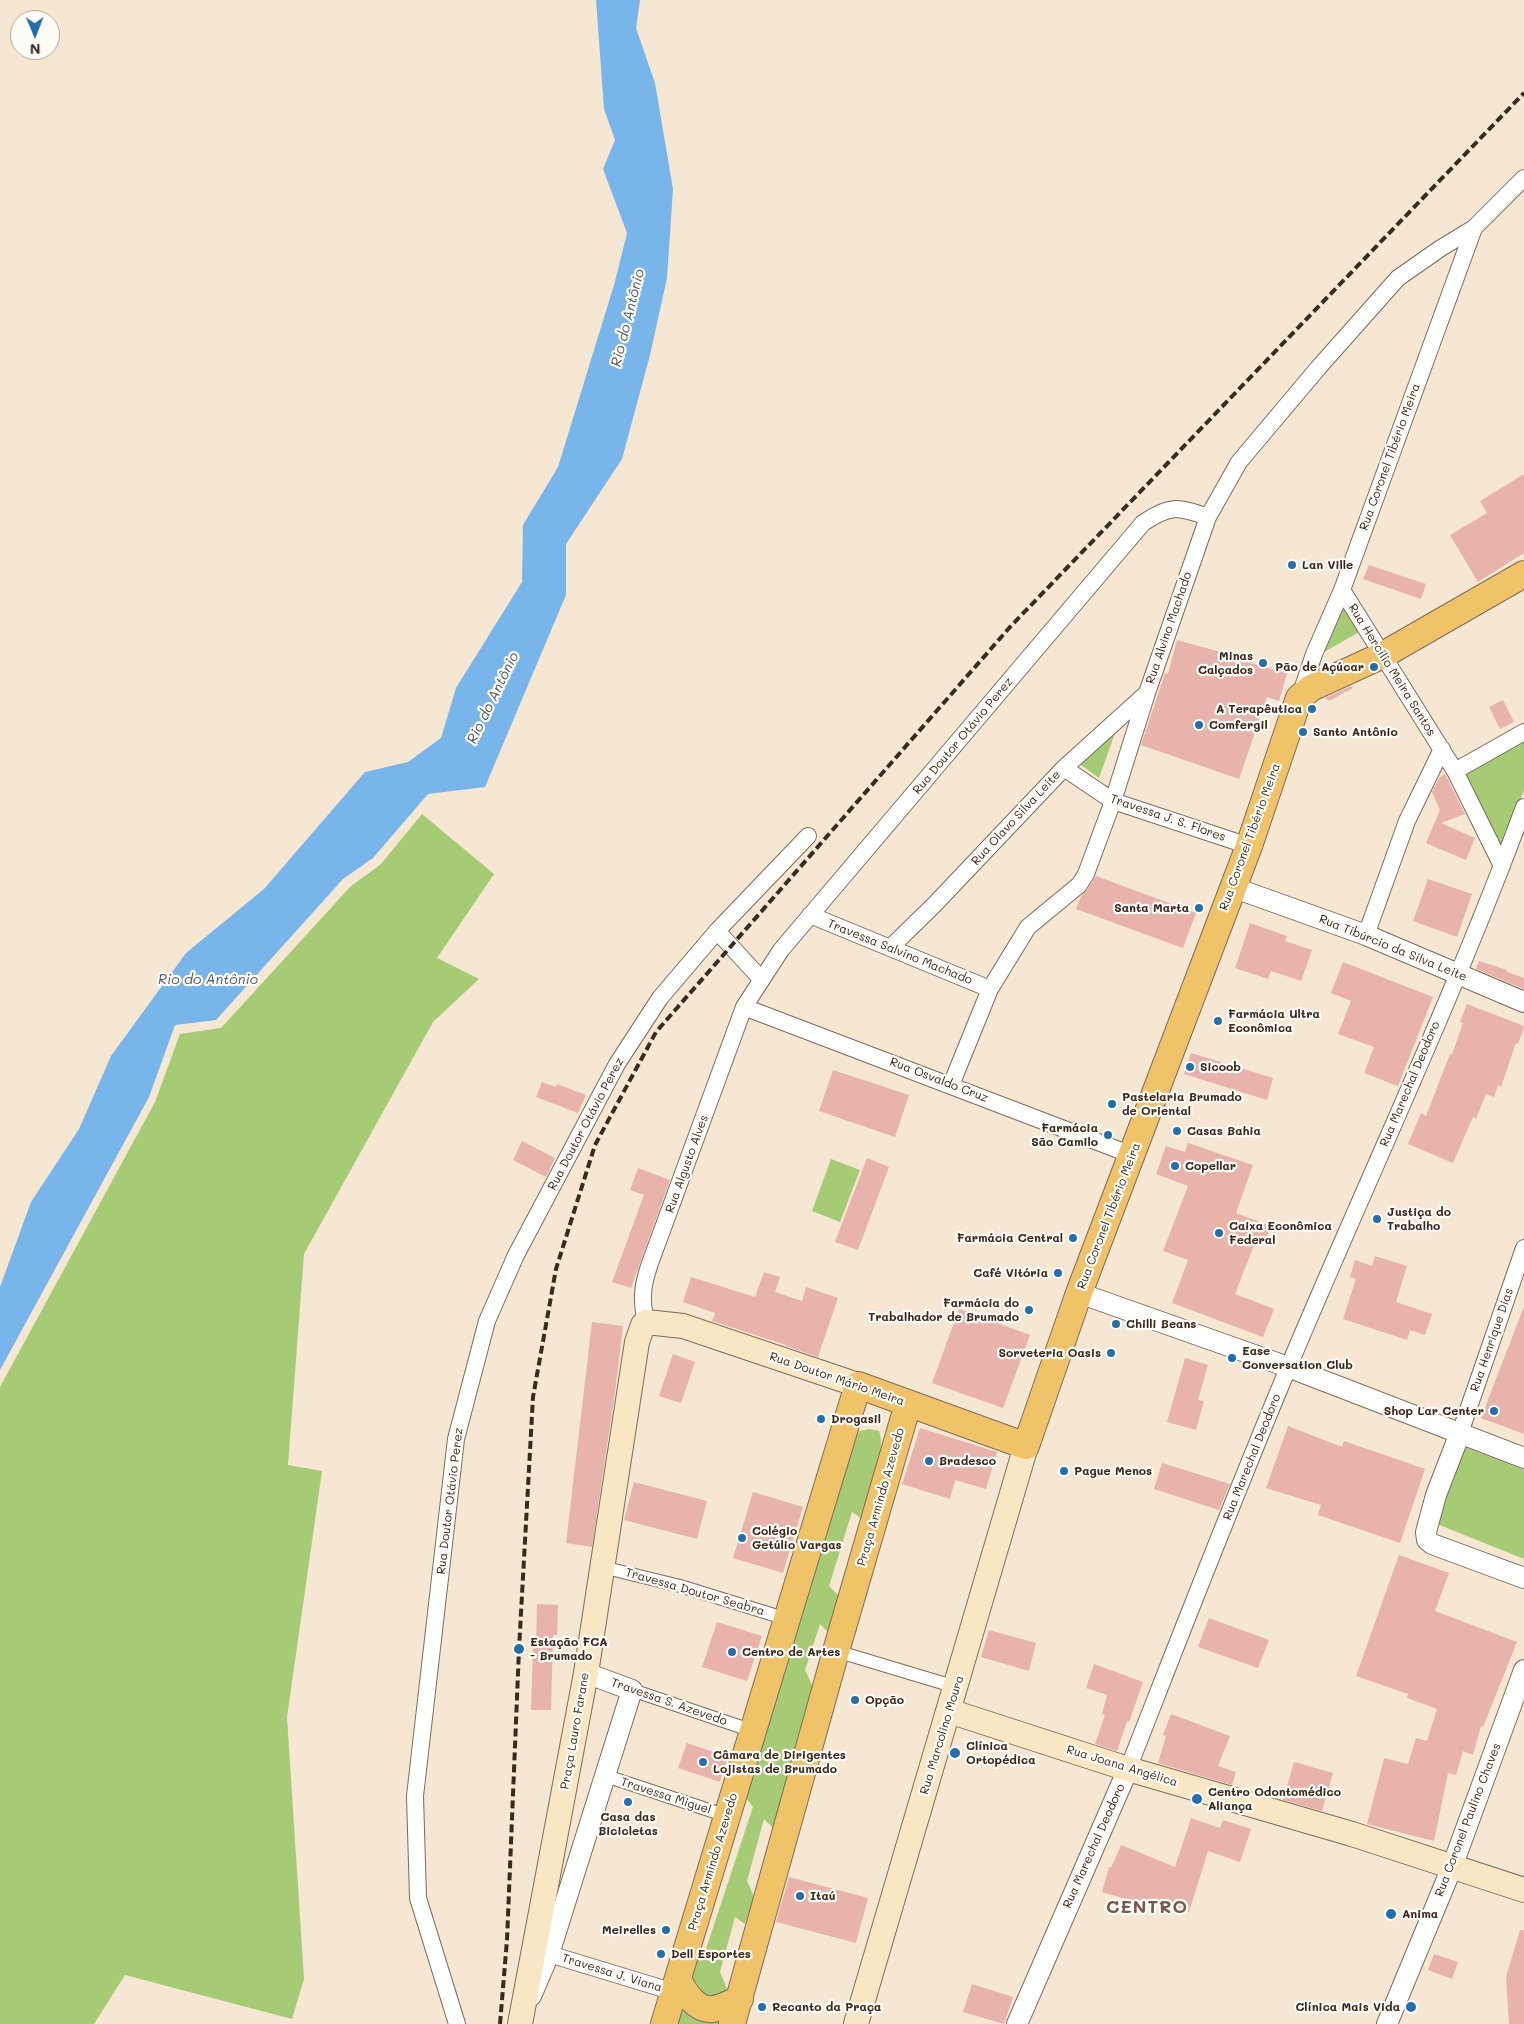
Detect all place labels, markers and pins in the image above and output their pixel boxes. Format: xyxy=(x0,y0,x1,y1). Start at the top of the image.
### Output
place label: Lan Ville xyxy=(1302,558,1353,572)
marker: Lan Ville xyxy=(1286,559,1298,571)
place label: Minas Calçados xyxy=(1198,649,1253,677)
marker: Minas Calçados xyxy=(1257,657,1269,669)
place label: Pão de Açúcar xyxy=(1275,660,1364,674)
marker: Pão de Açúcar xyxy=(1368,661,1380,673)
place label: A Terapêutica xyxy=(1216,702,1302,716)
marker: A Terapêutica xyxy=(1306,703,1318,715)
place label: Comfergil xyxy=(1209,718,1268,732)
marker: Comfergil xyxy=(1193,719,1205,731)
place label: Santo Antônio xyxy=(1313,725,1398,739)
marker: Santo Antônio xyxy=(1297,726,1309,738)
place label: Santa Marta xyxy=(1114,901,1189,915)
marker: Santa Marta xyxy=(1193,902,1205,914)
place label: Farmácia Ultra Econômica xyxy=(1228,1007,1320,1035)
marker: Farmácia Ultra Econômica xyxy=(1212,1015,1224,1027)
place label: Sicoob xyxy=(1200,1060,1241,1074)
marker: Sicoob xyxy=(1184,1061,1196,1073)
place label: Pastelaria Brumado de Oriental xyxy=(1122,1090,1242,1118)
marker: Pastelaria Brumado de Oriental xyxy=(1106,1098,1118,1110)
place label: Farmácia São Camilo xyxy=(1031,1121,1098,1149)
place label: Casas Bahia xyxy=(1187,1124,1261,1138)
marker: Casas Bahia xyxy=(1171,1125,1183,1137)
marker: Farmácia São Camilo xyxy=(1102,1129,1114,1141)
place label: Copellar xyxy=(1185,1159,1236,1173)
marker: Copellar xyxy=(1169,1160,1181,1172)
place label: Justiça do Trabalho xyxy=(1387,1205,1451,1233)
marker: Justiça do Trabalho xyxy=(1371,1213,1383,1225)
place label: Caixa Econômica Federal xyxy=(1229,1219,1332,1247)
marker: Caixa Econômica Federal xyxy=(1213,1227,1225,1239)
place label: Farmácia Central xyxy=(957,1231,1063,1245)
marker: Farmácia Central xyxy=(1067,1232,1079,1244)
place label: Café Vitória xyxy=(973,1266,1048,1280)
marker: Café Vitória xyxy=(1052,1267,1064,1279)
place label: Farmácia do Trabalhador de Brumado xyxy=(868,1296,1019,1324)
marker: Farmácia do Trabalhador de Brumado xyxy=(1023,1304,1035,1316)
place label: Chilli Beans xyxy=(1126,1317,1196,1331)
marker: Chilli Beans xyxy=(1110,1318,1122,1330)
place label: Ease Conversation Club xyxy=(1242,1344,1353,1372)
place label: Sorveteria Oasis xyxy=(999,1346,1101,1360)
marker: Sorveteria Oasis xyxy=(1105,1347,1117,1359)
marker: Ease Conversation Club xyxy=(1226,1352,1238,1364)
place label: Shop Lar Center xyxy=(1384,1404,1484,1418)
marker: Shop Lar Center xyxy=(1488,1405,1500,1417)
place label: Drogasil xyxy=(831,1412,881,1426)
marker: Drogasil xyxy=(815,1413,827,1425)
place label: Bradesco xyxy=(939,1454,996,1468)
marker: Bradesco xyxy=(923,1455,935,1467)
place label: Pague Menos xyxy=(1074,1464,1152,1478)
marker: Pague Menos xyxy=(1058,1465,1070,1477)
place label: Colégio Getúlio Vargas xyxy=(752,1524,842,1552)
marker: Colégio Getúlio Vargas xyxy=(736,1532,748,1544)
place label: Estação FCA - Brumado xyxy=(530,1635,608,1663)
marker: Estação FCA - Brumado xyxy=(512,1642,526,1656)
place label: Centro de Artes xyxy=(742,1645,840,1659)
marker: Centro de Artes xyxy=(726,1646,738,1658)
place label: Opção xyxy=(865,1693,904,1707)
marker: Opção xyxy=(849,1694,861,1706)
place label: Clínica Ortopédica xyxy=(966,1739,1036,1767)
marker: Clínica Ortopédica xyxy=(948,1746,962,1760)
place label: Câmara de Dirigentes Lojistas de Brumado xyxy=(713,1748,846,1776)
marker: Câmara de Dirigentes Lojistas de Brumado xyxy=(697,1756,709,1768)
place label: Centro Odontomédico Aliança xyxy=(1208,1785,1341,1813)
marker: Centro Odontomédico Aliança xyxy=(1190,1792,1204,1806)
marker: Casa das Bicicletas xyxy=(622,1796,634,1808)
place label: Casa das Bicicletas xyxy=(598,1810,658,1838)
place label: Itaú xyxy=(810,1889,836,1903)
marker: Itaú xyxy=(794,1890,806,1902)
marker: Anima xyxy=(1384,1907,1398,1921)
place label: Anima xyxy=(1402,1907,1438,1921)
place label: Meirelles xyxy=(602,1923,656,1937)
marker: Meirelles xyxy=(660,1924,672,1936)
place label: Dell Esportes xyxy=(671,1947,751,1961)
marker: Dell Esportes xyxy=(655,1948,667,1960)
place label: Recanto da Praça xyxy=(772,2000,881,2014)
place label: Clínica Mais Vida xyxy=(1295,2000,1400,2014)
marker: Clínica Mais Vida xyxy=(1404,2000,1418,2014)
marker: Recanto da Praça xyxy=(756,2001,768,2013)

